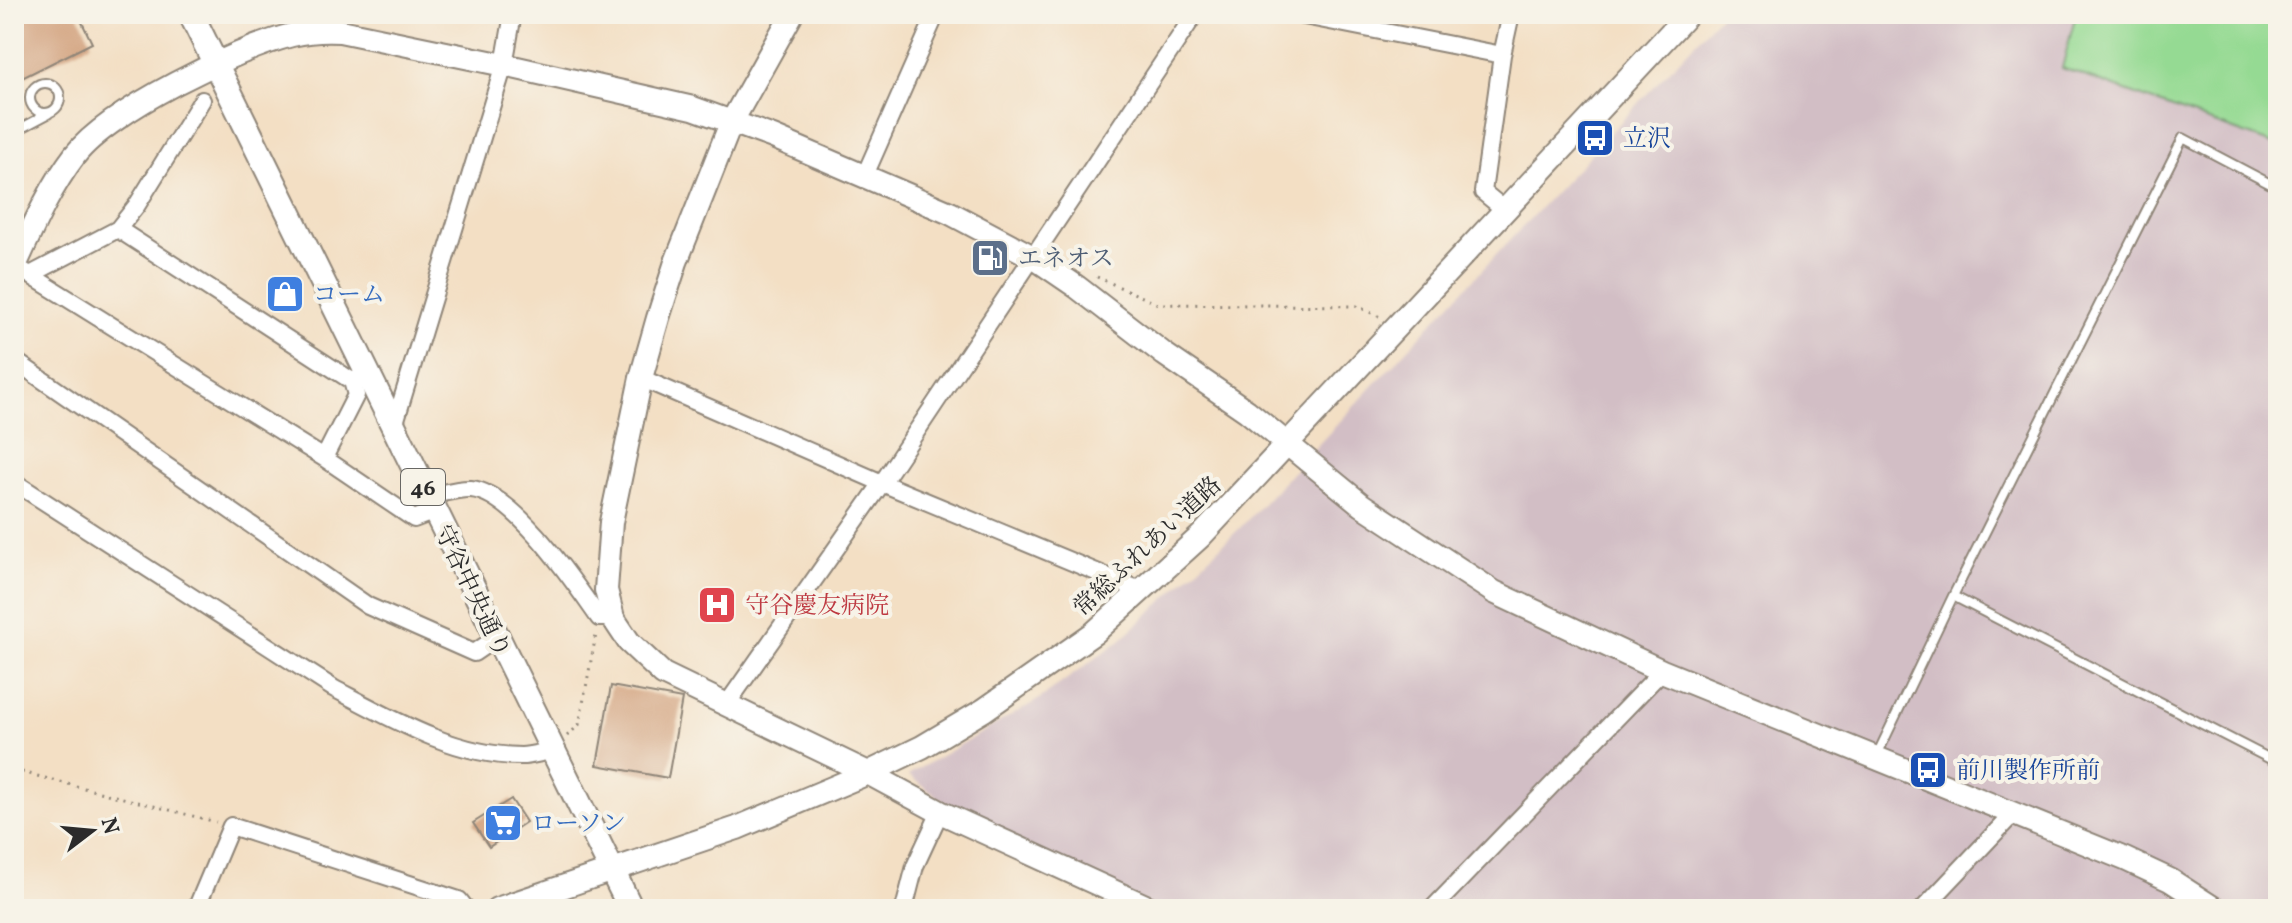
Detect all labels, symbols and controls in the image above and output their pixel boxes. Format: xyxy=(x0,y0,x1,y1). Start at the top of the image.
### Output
bus stop icon: 立沢 xyxy=(1574,117,1616,159)
place label: 立沢 xyxy=(1623,123,1671,157)
fuel station icon: エネオス xyxy=(969,237,1011,279)
place label: エネオス xyxy=(1018,243,1114,277)
shop icon: コーム xyxy=(264,273,306,315)
place label: コーム xyxy=(313,279,385,313)
road number: 46 xyxy=(401,469,445,505)
street label: 常総ふれあい道路 xyxy=(1067,470,1230,625)
street label: 守谷中央通り xyxy=(424,520,518,664)
hospital icon: 守谷慶友病院 xyxy=(696,584,738,626)
place label: 守谷慶友病院 xyxy=(745,590,889,624)
bus stop icon: 前川製作所前 xyxy=(1907,749,1949,791)
place label: 前川製作所前 xyxy=(1956,755,2100,789)
north arrow xyxy=(52,791,132,871)
supermarket icon: ローソン xyxy=(482,802,524,844)
place label: ローソン xyxy=(531,808,626,842)
text: N xyxy=(92,814,126,838)

